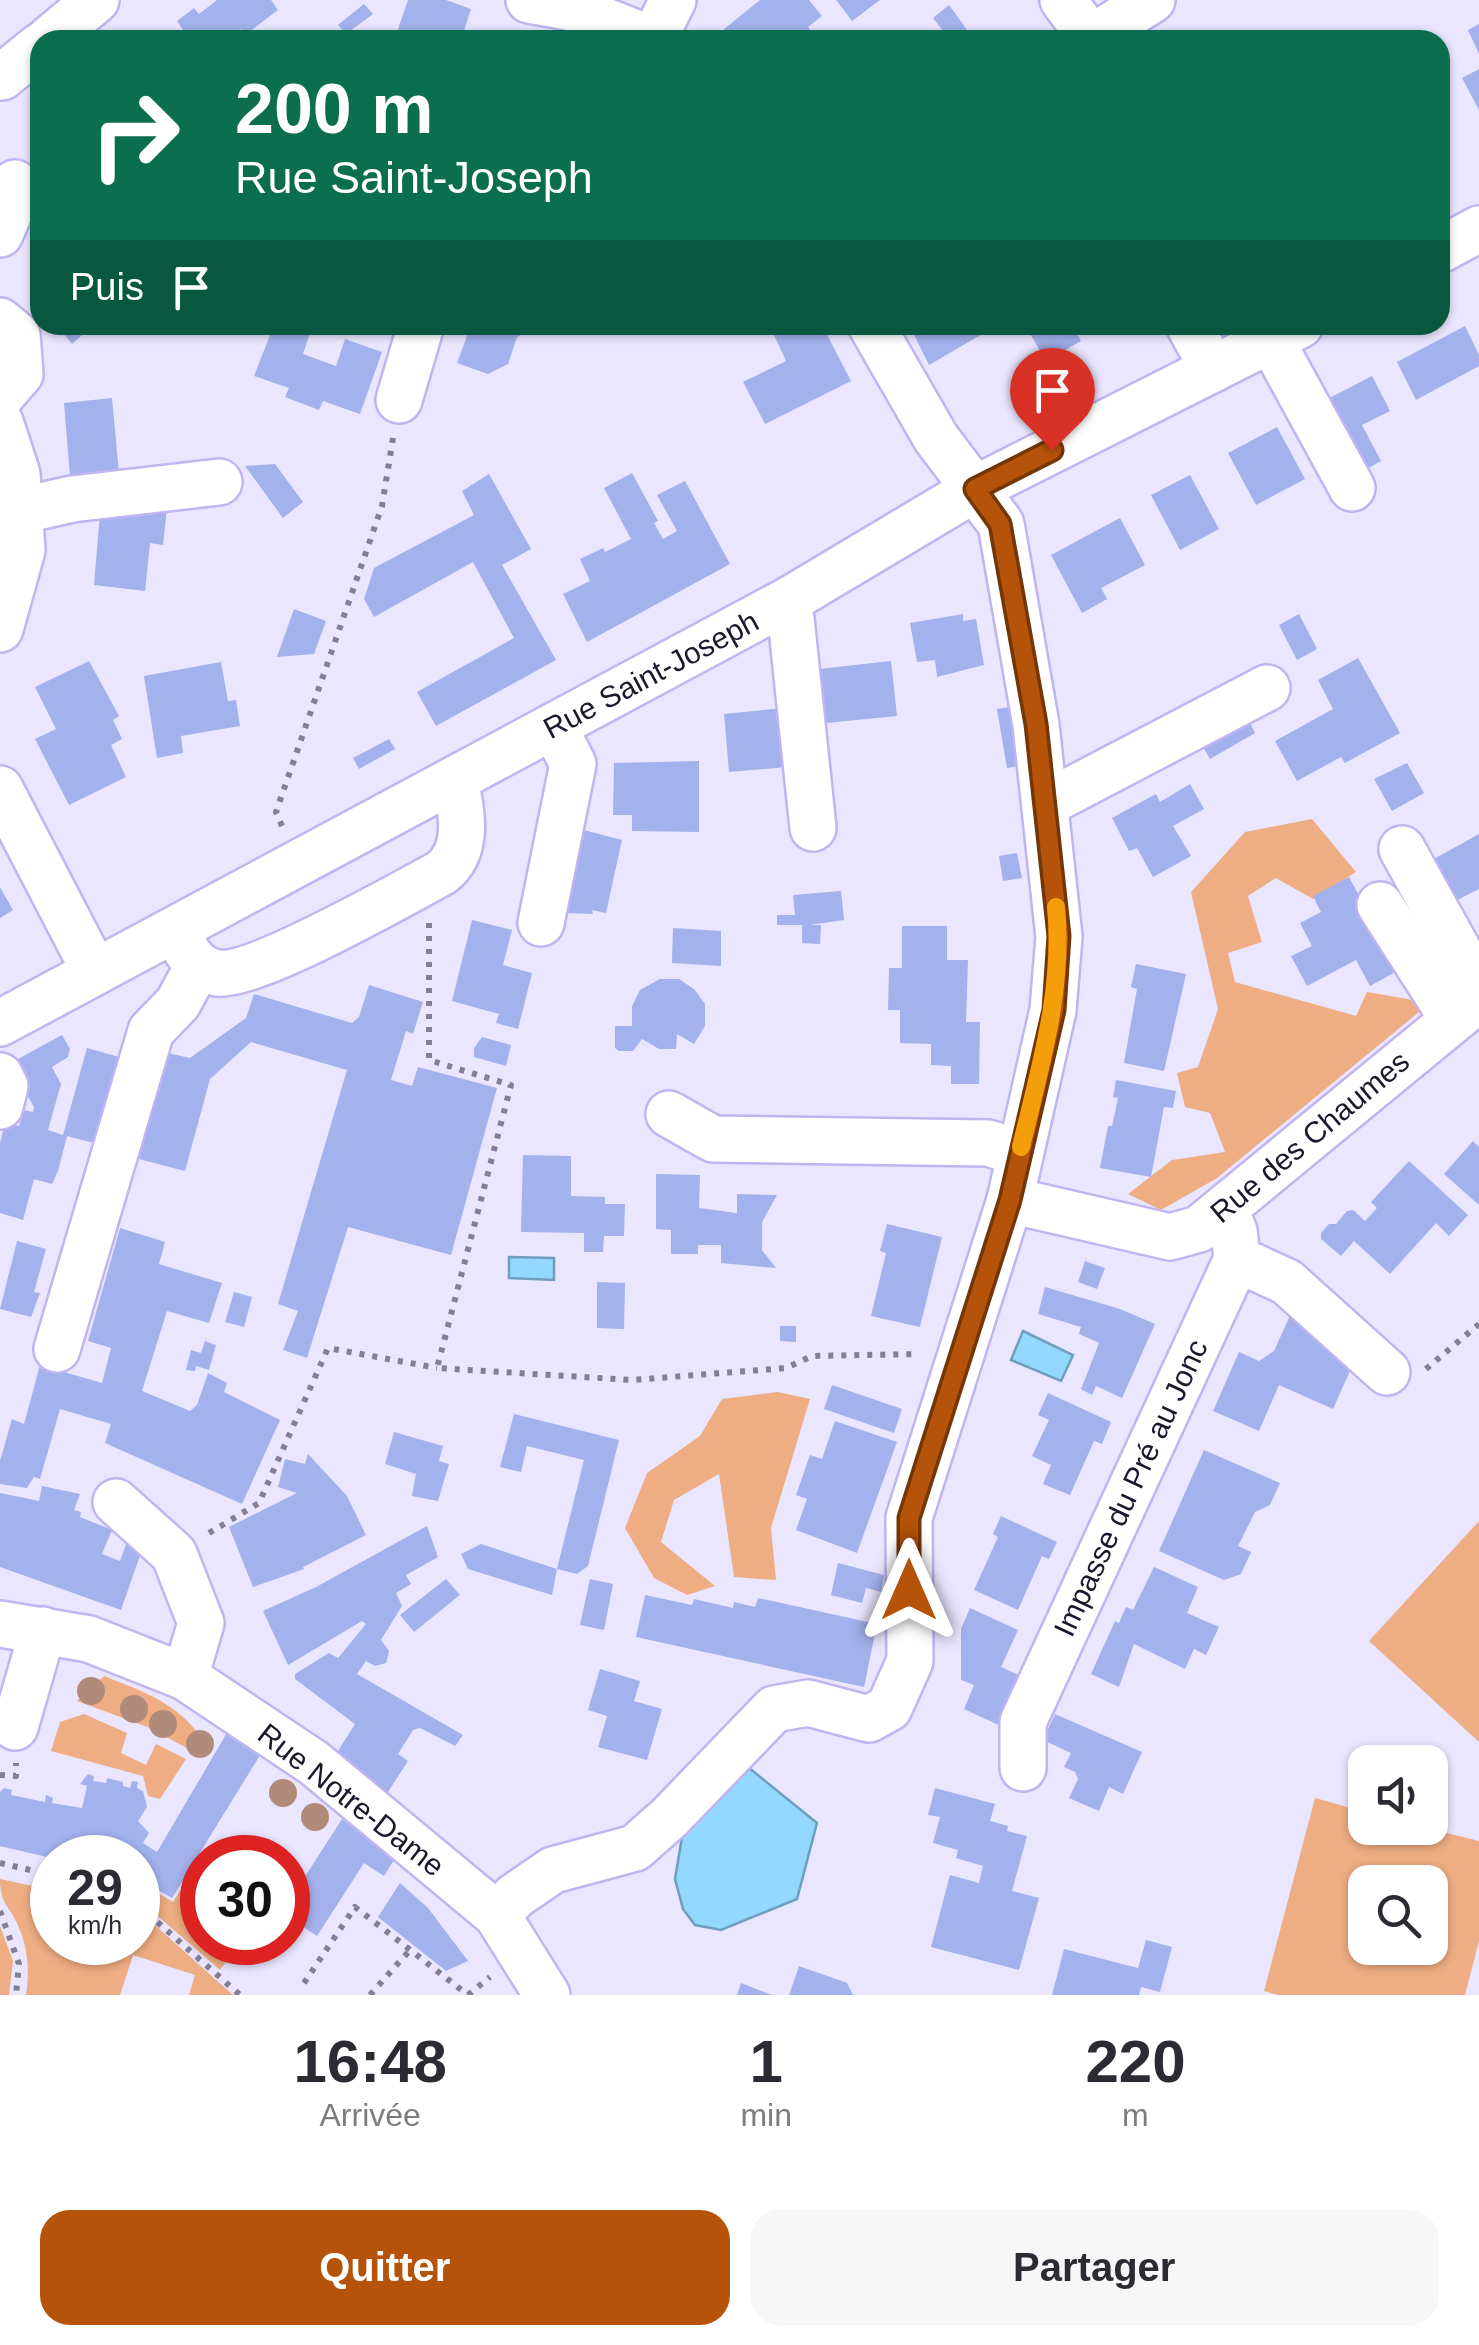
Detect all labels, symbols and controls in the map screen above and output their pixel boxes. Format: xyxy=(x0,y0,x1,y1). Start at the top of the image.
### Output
icon: right xyxy=(70,70,200,200)
text: 200 m xyxy=(235,70,433,148)
text: Rue Saint-Joseph xyxy=(235,152,593,203)
icon: arrive xyxy=(164,260,219,315)
text: Puis xyxy=(70,266,144,308)
pin xyxy=(1010,348,1095,451)
icon: arrive xyxy=(1025,363,1080,418)
street label: Rue Saint-Joseph xyxy=(538,604,764,745)
street label: Rue des Chaumes xyxy=(1204,1044,1415,1229)
street label: Impasse du Pré au Jonc xyxy=(1047,1334,1214,1641)
position arrow xyxy=(857,1538,961,1642)
street label: Rue Notre-Dame xyxy=(252,1717,451,1882)
map controls xyxy=(1348,1745,1448,1965)
button: sound xyxy=(1348,1745,1448,1845)
speed limit sign: 30 xyxy=(180,1835,310,1965)
text: 29 xyxy=(67,1860,123,1916)
button: search xyxy=(1348,1865,1448,1965)
text: km/h xyxy=(68,1911,122,1939)
text: 16:48 xyxy=(293,2028,447,2095)
text: 1 xyxy=(749,2028,783,2095)
text: 220 xyxy=(1085,2028,1186,2095)
text: Arrivée xyxy=(320,2097,421,2133)
text: min xyxy=(740,2097,792,2133)
text: m xyxy=(1122,2097,1149,2133)
button: Quitter xyxy=(40,2210,730,2325)
button: Partager xyxy=(750,2210,1439,2325)

